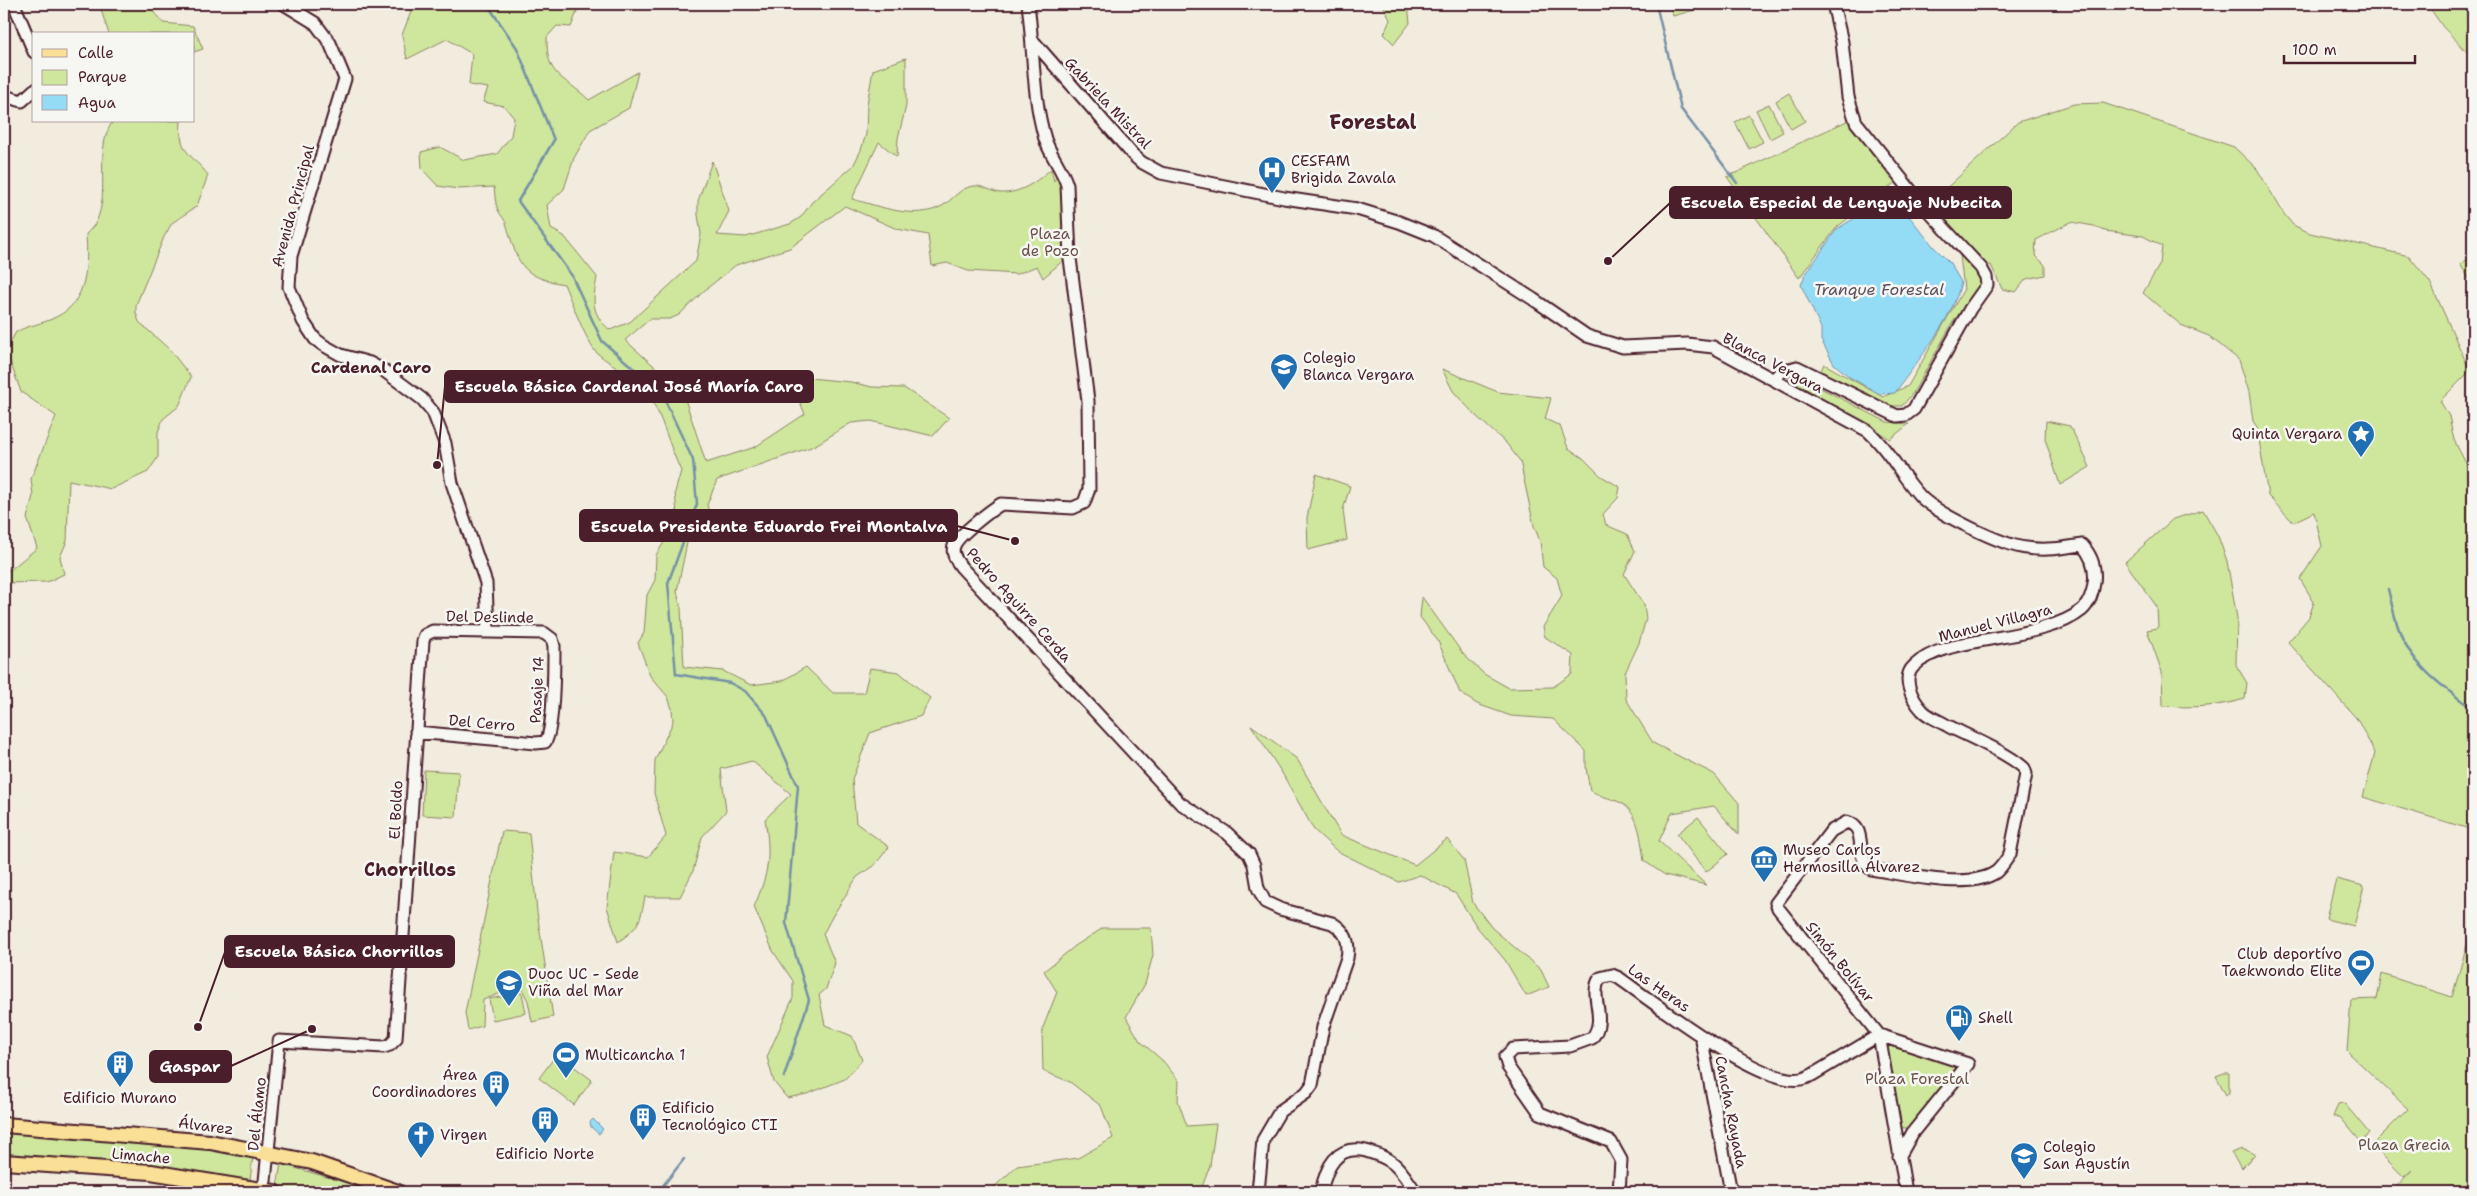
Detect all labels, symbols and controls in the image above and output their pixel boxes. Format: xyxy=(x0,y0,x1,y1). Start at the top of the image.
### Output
legend xyxy=(32,32,195,122)
scale bar xyxy=(2284,32,2416,64)
text: 100 m xyxy=(2292,40,2337,60)
text: Calle xyxy=(78,43,114,63)
street label: Gabriela Mistral xyxy=(1060,53,1156,154)
text: Parque xyxy=(78,67,127,87)
text: Agua xyxy=(78,93,117,113)
district label: Forestal xyxy=(1330,109,1416,135)
street label: Avenida Principal xyxy=(267,142,319,269)
place label: CESFAM Brigida Zavala xyxy=(1291,151,1396,188)
hospital icon: CESFAM Brigida Zavala xyxy=(1257,155,1287,194)
callout: Escuela Especial de Lenguaje Nubecita xyxy=(1670,187,2011,218)
text: Escuela Especial de Lenguaje Nubecita xyxy=(1680,192,2002,213)
park label: Plaza de Pozo xyxy=(1021,224,1079,261)
water label: Tranque Forestal xyxy=(1814,279,1944,300)
street label: Blanca Vergara xyxy=(1719,328,1827,398)
place label: Colegio Blanca Vergara xyxy=(1303,348,1415,385)
school or university icon: Colegio Blanca Vergara xyxy=(1269,352,1299,391)
district label: Cardenal Caro xyxy=(311,357,431,378)
callout: Escuela Básica Cardenal José María Caro xyxy=(445,371,813,402)
text: Escuela Básica Cardenal José María Caro xyxy=(455,376,803,397)
place icon: Quinta Vergara xyxy=(2346,419,2376,458)
place label: Quinta Vergara xyxy=(2232,424,2343,444)
callout: Escuela Presidente Eduardo Frei Montalva xyxy=(580,510,957,541)
text: Escuela Presidente Eduardo Frei Montalva xyxy=(591,516,947,537)
street label: Pedro Aguirre Cerda xyxy=(962,543,1076,667)
street label: Manuel Villagra xyxy=(1936,599,2054,647)
street label: Del Deslinde xyxy=(446,606,534,628)
street label: Pasaje 14 xyxy=(525,656,549,724)
street label: Del Cerro xyxy=(448,710,516,736)
street label: El Boldo xyxy=(384,780,408,840)
place label: Museo Carlos Hermosilla Álvarez xyxy=(1783,840,1920,877)
museum icon: Museo Carlos Hermosilla Álvarez xyxy=(1749,844,1779,883)
district label: Chorrillos xyxy=(364,858,456,882)
street label: Simón Bolívar xyxy=(1801,917,1879,1007)
callout: Escuela Básica Chorrillos xyxy=(225,936,454,967)
text: Escuela Básica Chorrillos xyxy=(234,941,444,962)
place label: Club deportívo Taekwondo Elite xyxy=(2222,944,2342,981)
sports icon: Club deportívo Taekwondo Elite xyxy=(2346,948,2376,987)
street label: Las Heras xyxy=(1624,959,1694,1017)
place label: Duoc UC - Sede Viña del Mar xyxy=(528,964,639,1001)
school or university icon: Duoc UC - Sede Viña del Mar xyxy=(494,968,524,1007)
fuel station icon: Shell xyxy=(1944,1003,1974,1042)
place label: Shell xyxy=(1978,1008,2013,1028)
sports icon: Multicancha 1 xyxy=(551,1040,581,1079)
place label: Multicancha 1 xyxy=(585,1045,686,1065)
building icon: Edificio Murano xyxy=(105,1049,135,1088)
callout: Gaspar xyxy=(150,1051,231,1082)
street label: Cancha Rayada xyxy=(1710,1054,1752,1171)
text: Gaspar xyxy=(159,1056,221,1077)
place label: Área Coordinadores xyxy=(372,1064,478,1102)
building icon: Área Coordinadores xyxy=(481,1069,511,1108)
park label: Plaza Forestal xyxy=(1865,1069,1969,1089)
street label: Del Álamo xyxy=(242,1076,271,1152)
place label: Edificio Murano xyxy=(63,1088,177,1108)
place label: Edificio Tecnológico CTI xyxy=(662,1098,777,1135)
building icon: Edificio Tecnológico CTI xyxy=(628,1102,658,1141)
building icon: Edificio Norte xyxy=(530,1105,560,1144)
street label: Álvarez xyxy=(177,1112,235,1139)
church icon: Virgen xyxy=(406,1120,436,1159)
place label: Virgen xyxy=(440,1125,487,1145)
park label: Plaza Grecia xyxy=(2358,1135,2451,1155)
place label: Colegio San Agustín xyxy=(2043,1137,2130,1174)
school or university icon: Colegio San Agustín xyxy=(2009,1141,2039,1180)
street label: Limache xyxy=(111,1143,171,1169)
place label: Edificio Norte xyxy=(496,1144,594,1164)

